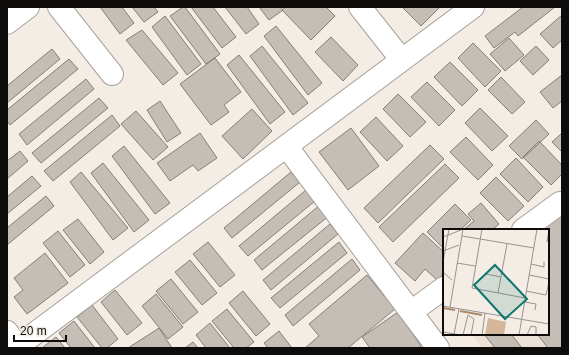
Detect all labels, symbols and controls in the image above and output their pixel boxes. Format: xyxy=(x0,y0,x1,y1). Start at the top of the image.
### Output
inset map xyxy=(443,229,549,335)
scale bar xyxy=(14,317,66,343)
text: 20 m xyxy=(20,324,47,338)

